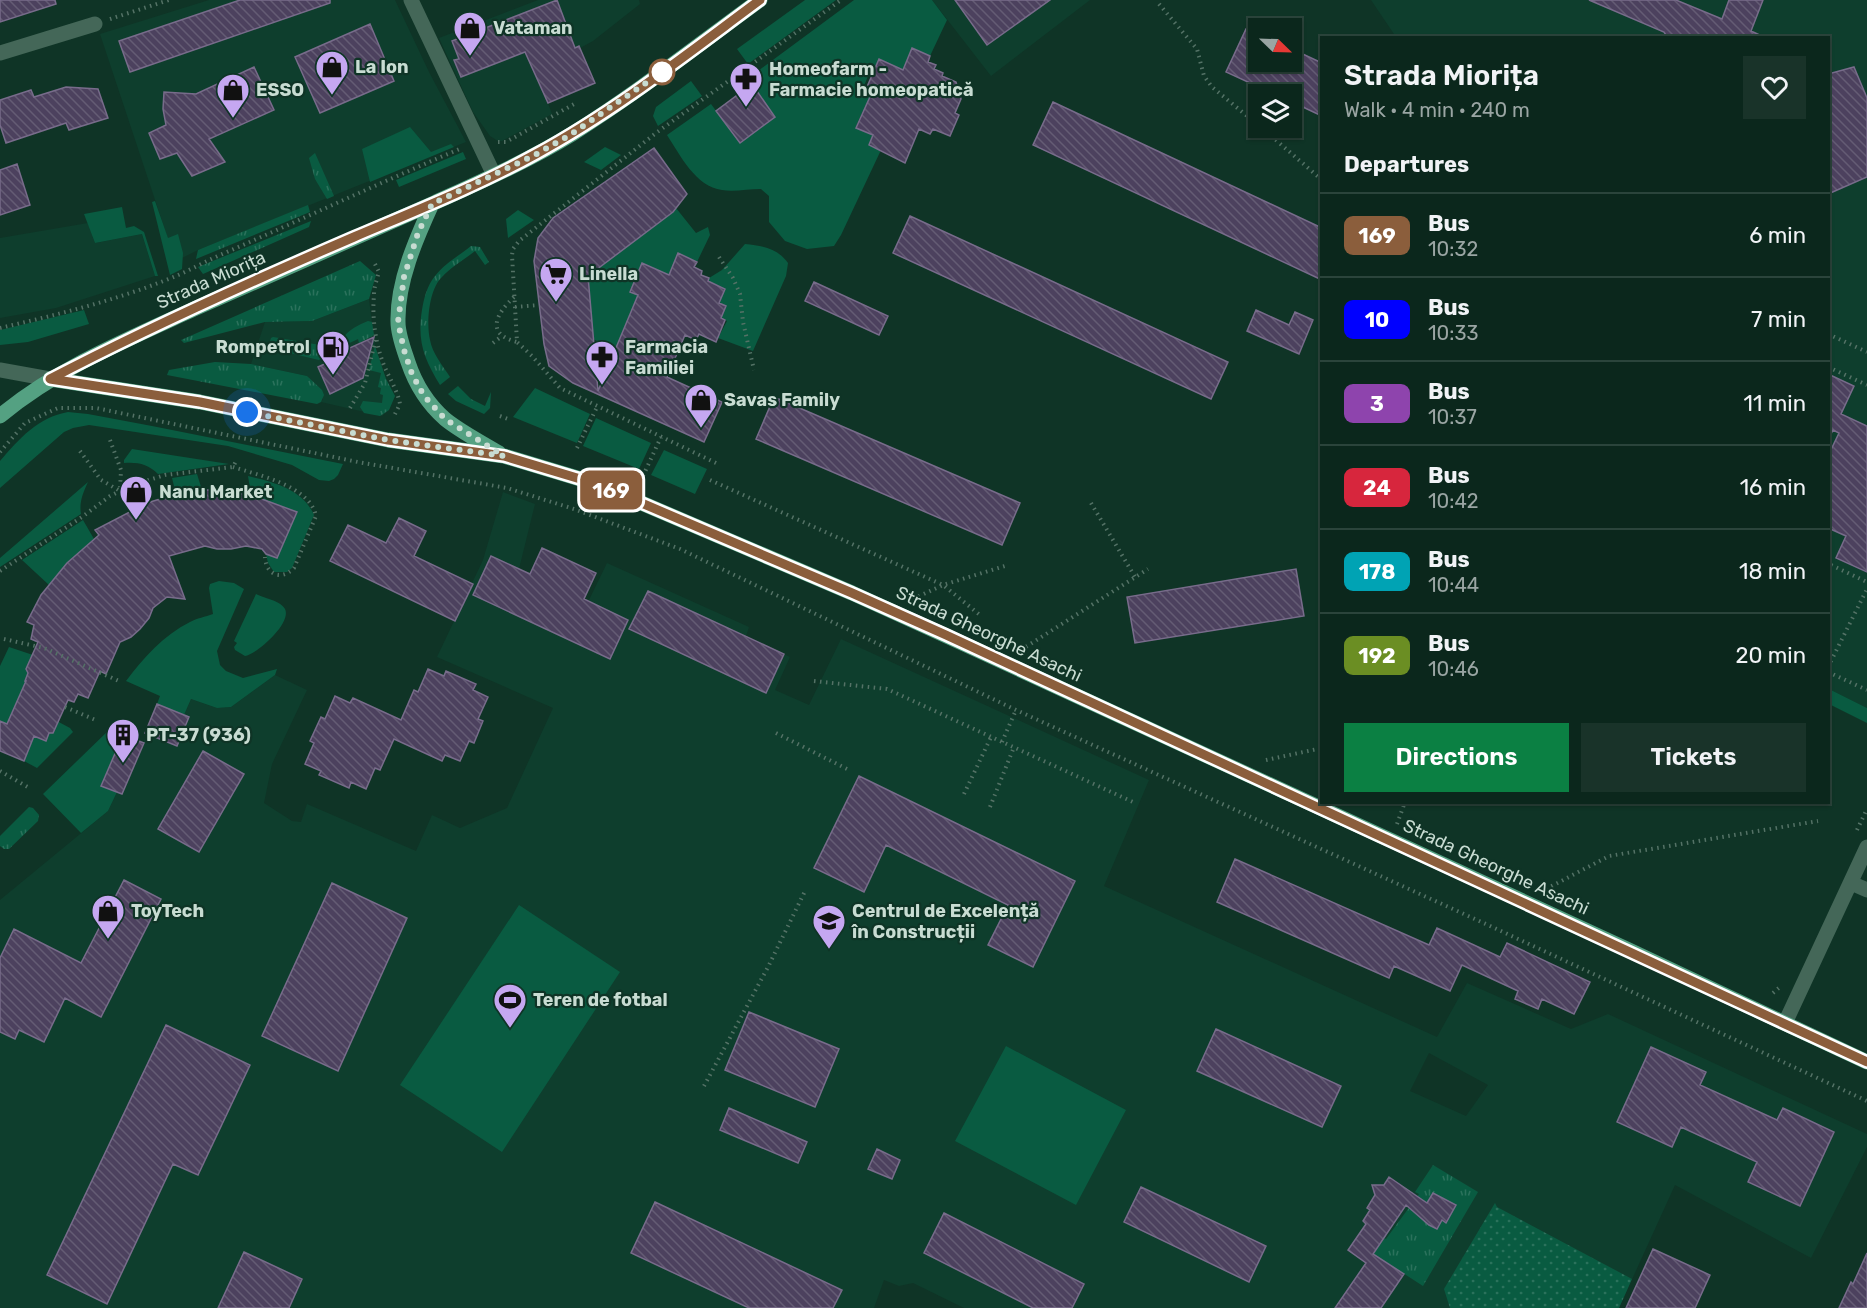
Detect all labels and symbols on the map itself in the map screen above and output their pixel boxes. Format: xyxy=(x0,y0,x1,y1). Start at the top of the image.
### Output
shop icon: Vataman xyxy=(452,10,488,57)
place label: Vataman xyxy=(493,17,573,39)
north arrow xyxy=(1248,18,1302,72)
shop icon: La Ion xyxy=(314,49,350,96)
place label: La Ion xyxy=(355,56,409,78)
place label: Homeofarm - Farmacie homeopatică xyxy=(769,58,974,101)
unlabelled marker xyxy=(649,59,675,85)
pharmacy icon: Homeofarm - Farmacie homeopatică xyxy=(728,61,764,108)
shop icon: ESSO xyxy=(215,72,251,119)
place label: ESSO xyxy=(256,79,304,101)
street label: Strada Miorița xyxy=(153,246,269,314)
supermarket icon: Linella xyxy=(538,256,574,303)
place label: Linella xyxy=(579,263,638,285)
fuel station icon: Rompetrol xyxy=(315,329,351,376)
place label: Rompetrol xyxy=(216,336,310,358)
place label: Farmacia Familiei xyxy=(625,336,708,379)
pharmacy icon: Farmacia Familiei xyxy=(584,339,620,386)
shop icon: Savas Family xyxy=(683,382,719,429)
place label: Savas Family xyxy=(724,389,840,411)
your location xyxy=(232,397,262,427)
line badge: 169 xyxy=(576,470,646,510)
shop icon: Nanu Market xyxy=(118,474,154,521)
place label: Nanu Market xyxy=(159,481,272,503)
street label: Strada Gheorghe Asachi xyxy=(893,581,1085,687)
building icon: PT-37 (936) xyxy=(105,717,141,764)
place label: PT-37 (936) xyxy=(146,724,251,746)
street label: Strada Gheorghe Asachi xyxy=(1400,814,1592,920)
shop icon: ToyTech xyxy=(90,893,126,940)
place label: ToyTech xyxy=(131,900,204,922)
place label: Centrul de Excelență în Construcții xyxy=(851,900,1039,943)
school or university icon: Centrul de Excelență în Construcții xyxy=(811,903,847,950)
sports icon: Teren de fotbal xyxy=(492,982,528,1029)
place label: Teren de fotbal xyxy=(533,989,668,1011)

